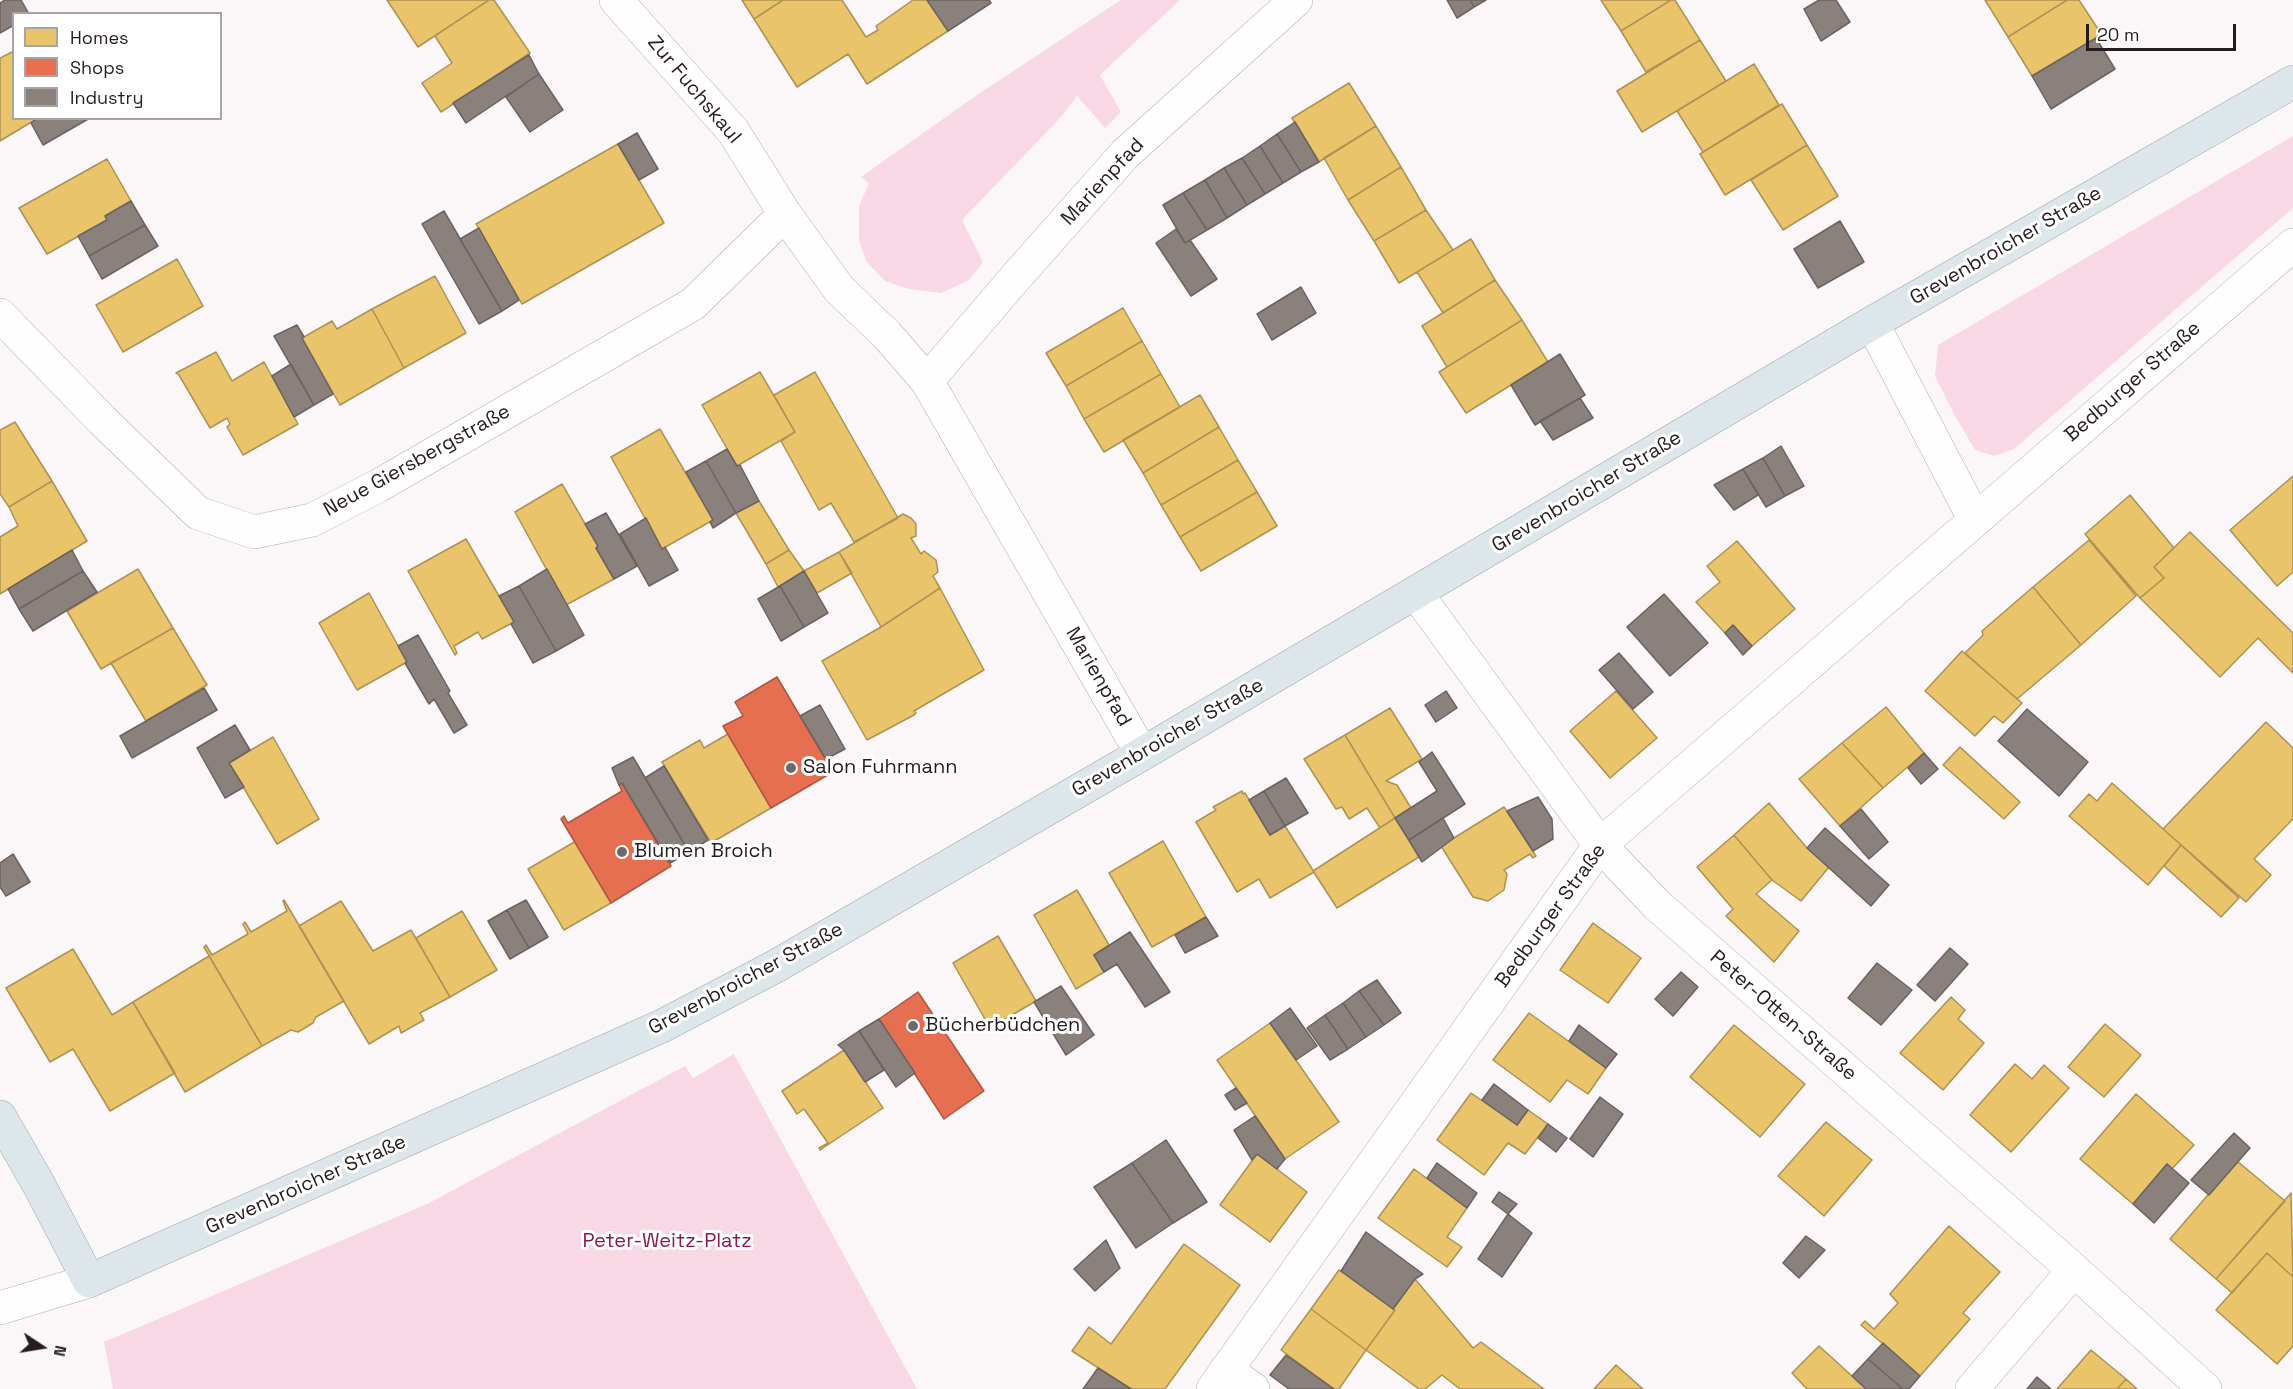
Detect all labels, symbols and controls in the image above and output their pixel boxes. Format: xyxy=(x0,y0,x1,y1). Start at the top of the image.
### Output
legend xyxy=(12,12,222,120)
scale bar xyxy=(2089,12,2239,50)
text: 20 m xyxy=(2097,23,2140,46)
text: Homes xyxy=(70,26,129,49)
street label: Zur Fuchskaul xyxy=(642,31,746,149)
text: Shops xyxy=(70,56,124,79)
text: Industry xyxy=(70,86,143,109)
street label: Marienpfad xyxy=(1057,133,1149,231)
street label: Grevenbroicher Straße xyxy=(1906,181,2106,311)
street label: Bedburger Straße xyxy=(2060,316,2206,448)
street label: Neue Giersbergstraße xyxy=(320,400,514,522)
street label: Grevenbroicher Straße xyxy=(1488,426,1686,558)
street label: Marienpfad xyxy=(1060,623,1136,731)
street label: Grevenbroicher Straße xyxy=(1068,673,1268,803)
place label: Salon Fuhrmann xyxy=(803,756,957,780)
marker: Salon Fuhrmann xyxy=(784,761,798,775)
street label: Bedburger Straße xyxy=(1491,839,1611,993)
place label: Blumen Broich xyxy=(634,840,773,864)
marker: Blumen Broich xyxy=(615,845,629,859)
street label: Grevenbroicher Straße xyxy=(645,917,847,1041)
street label: Peter-Otten-Straße xyxy=(1705,946,1861,1086)
place label: Bücherbüdchen xyxy=(925,1014,1080,1038)
marker: Bücherbüdchen xyxy=(906,1019,920,1033)
street label: Grevenbroicher Straße xyxy=(202,1130,410,1240)
park label: Peter-Weitz-Platz xyxy=(582,1230,752,1254)
north arrow xyxy=(12,1317,72,1377)
text: N xyxy=(49,1343,71,1358)

